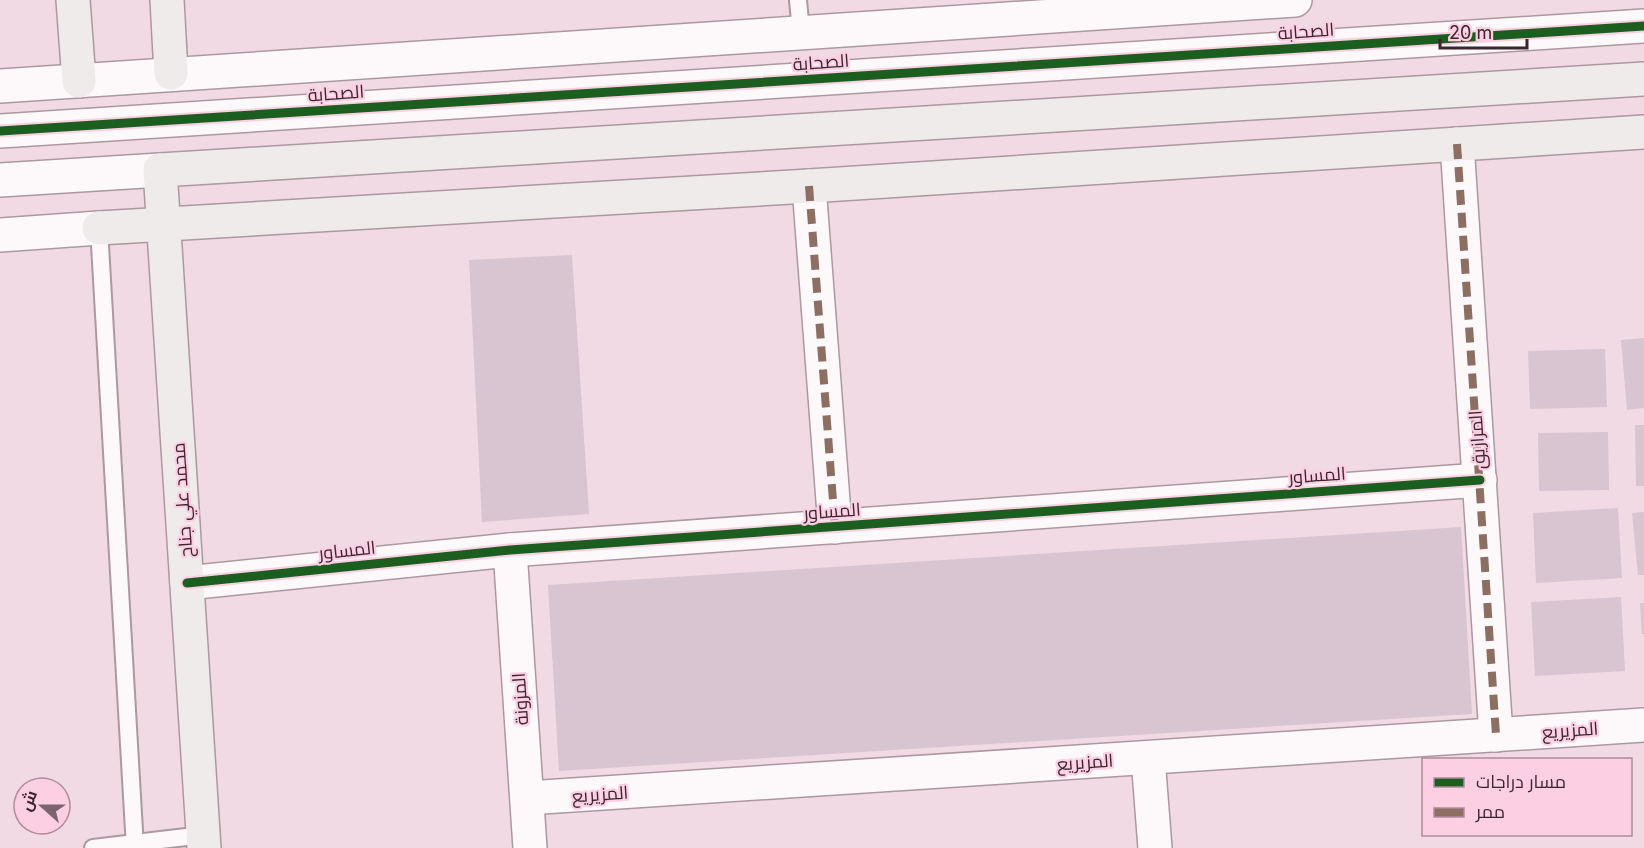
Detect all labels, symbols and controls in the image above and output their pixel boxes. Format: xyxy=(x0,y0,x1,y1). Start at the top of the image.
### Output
scale bar xyxy=(1440,12,1527,50)
street label: الصحابة xyxy=(1277,19,1335,43)
text: 20 m xyxy=(1449,22,1492,43)
street label: الصحابة xyxy=(792,50,850,74)
street label: الصحابة xyxy=(307,81,365,105)
street label: المرازيق xyxy=(1464,410,1492,470)
street label: محمد علي جناح xyxy=(168,442,200,558)
street label: المساور xyxy=(1287,463,1346,489)
street label: المساور xyxy=(802,499,861,525)
street label: المساور xyxy=(316,537,377,565)
street label: المزونة xyxy=(508,672,533,726)
street label: المزيريع xyxy=(1541,718,1599,744)
street label: المزيريع xyxy=(1056,750,1114,776)
legend xyxy=(1422,758,1632,836)
text: مسار دراجات xyxy=(1476,771,1566,793)
north arrow xyxy=(12,776,72,836)
street label: المزيريع xyxy=(571,782,629,808)
text: ش xyxy=(15,787,41,814)
text: ممر xyxy=(1475,801,1505,823)

